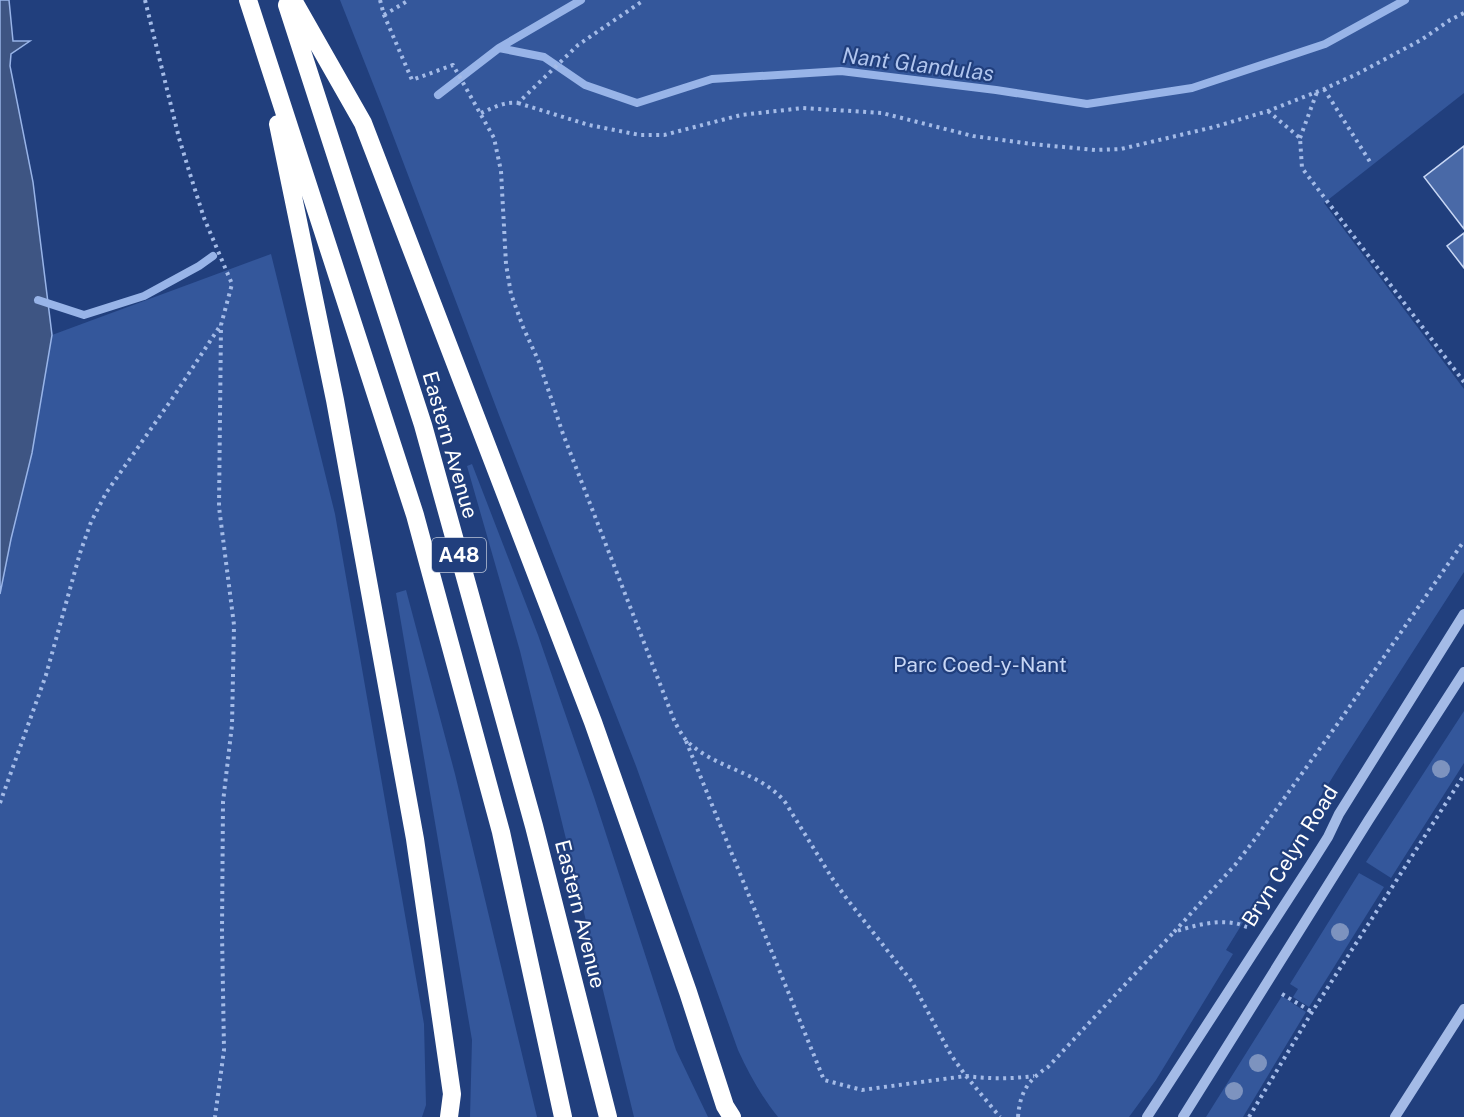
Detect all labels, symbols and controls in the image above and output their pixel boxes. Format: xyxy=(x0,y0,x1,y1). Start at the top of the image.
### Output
water label: Nant Glandulas xyxy=(841,42,996,86)
street label: Eastern Avenue xyxy=(417,368,483,521)
road number: A48 xyxy=(432,538,486,572)
park label: Parc Coed-y-Nant xyxy=(893,652,1067,677)
street label: Bryn Celyn Road xyxy=(1236,781,1343,931)
street label: Eastern Avenue xyxy=(550,837,611,991)

